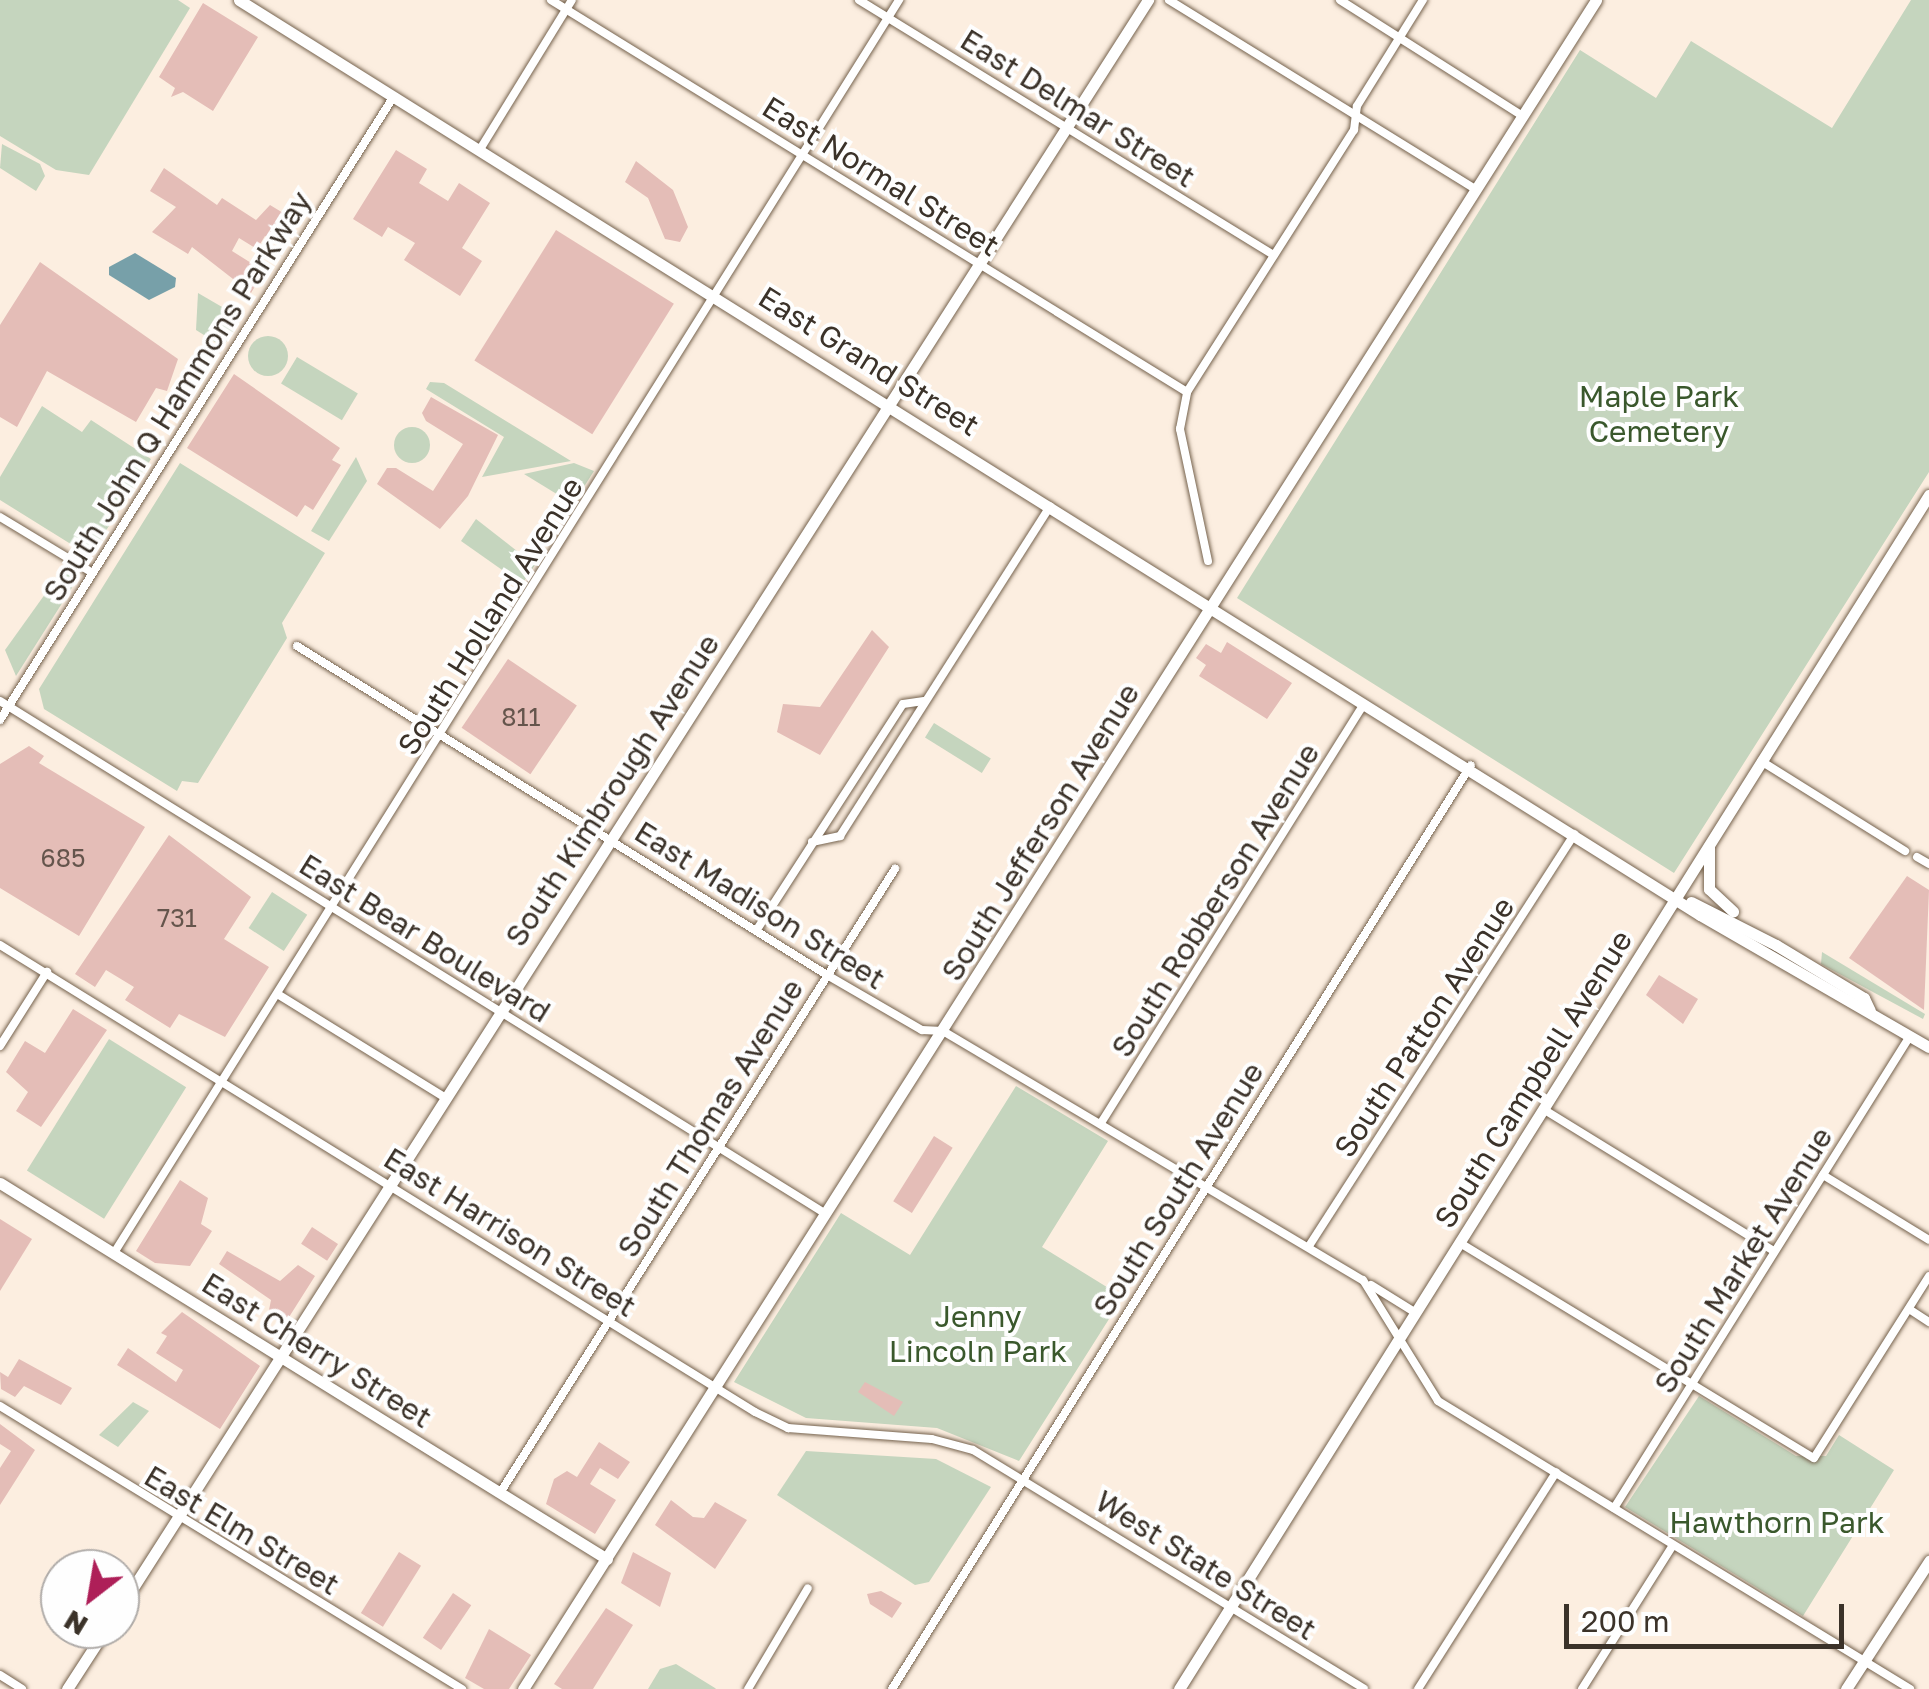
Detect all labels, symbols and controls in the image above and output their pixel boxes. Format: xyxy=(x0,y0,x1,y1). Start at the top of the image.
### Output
street label: East Delmar Street xyxy=(954,21,1202,195)
street label: East Normal Street xyxy=(756,89,1006,263)
street label: South John Q Hammons Parkway xyxy=(35,184,319,608)
street label: East Grand Street xyxy=(752,279,986,443)
park label: Maple Park Cemetery xyxy=(1579,378,1739,448)
street label: South Holland Avenue xyxy=(390,471,590,761)
street label: South Kimbrough Avenue xyxy=(498,627,726,953)
street label: South Jefferson Avenue xyxy=(934,677,1146,987)
house number: 811 xyxy=(501,702,541,732)
street label: South Robberson Avenue xyxy=(1104,736,1326,1064)
street label: East Madison Street xyxy=(628,813,892,997)
house number: 685 xyxy=(41,843,85,873)
street label: East Bear Boulevard xyxy=(293,846,557,1030)
street label: South Patton Avenue xyxy=(1326,890,1522,1164)
house number: 731 xyxy=(157,903,197,933)
street label: South Campbell Avenue xyxy=(1427,924,1639,1234)
street label: South Thomas Avenue xyxy=(610,972,810,1264)
street label: South South Avenue xyxy=(1085,1055,1271,1323)
street label: South Market Avenue xyxy=(1646,1120,1840,1400)
street label: East Harrison Street xyxy=(377,1140,643,1324)
street label: East Cherry Street xyxy=(196,1265,438,1435)
park label: Jenny Lincoln Park xyxy=(889,1298,1067,1368)
street label: East Elm Street xyxy=(138,1458,346,1602)
street label: West State Street xyxy=(1089,1483,1323,1647)
park label: Hawthorn Park xyxy=(1669,1504,1885,1540)
north arrow xyxy=(40,1549,140,1649)
scale bar xyxy=(1569,1584,1849,1646)
text: 200 m xyxy=(1581,1603,1670,1639)
text: N xyxy=(58,1604,93,1643)

